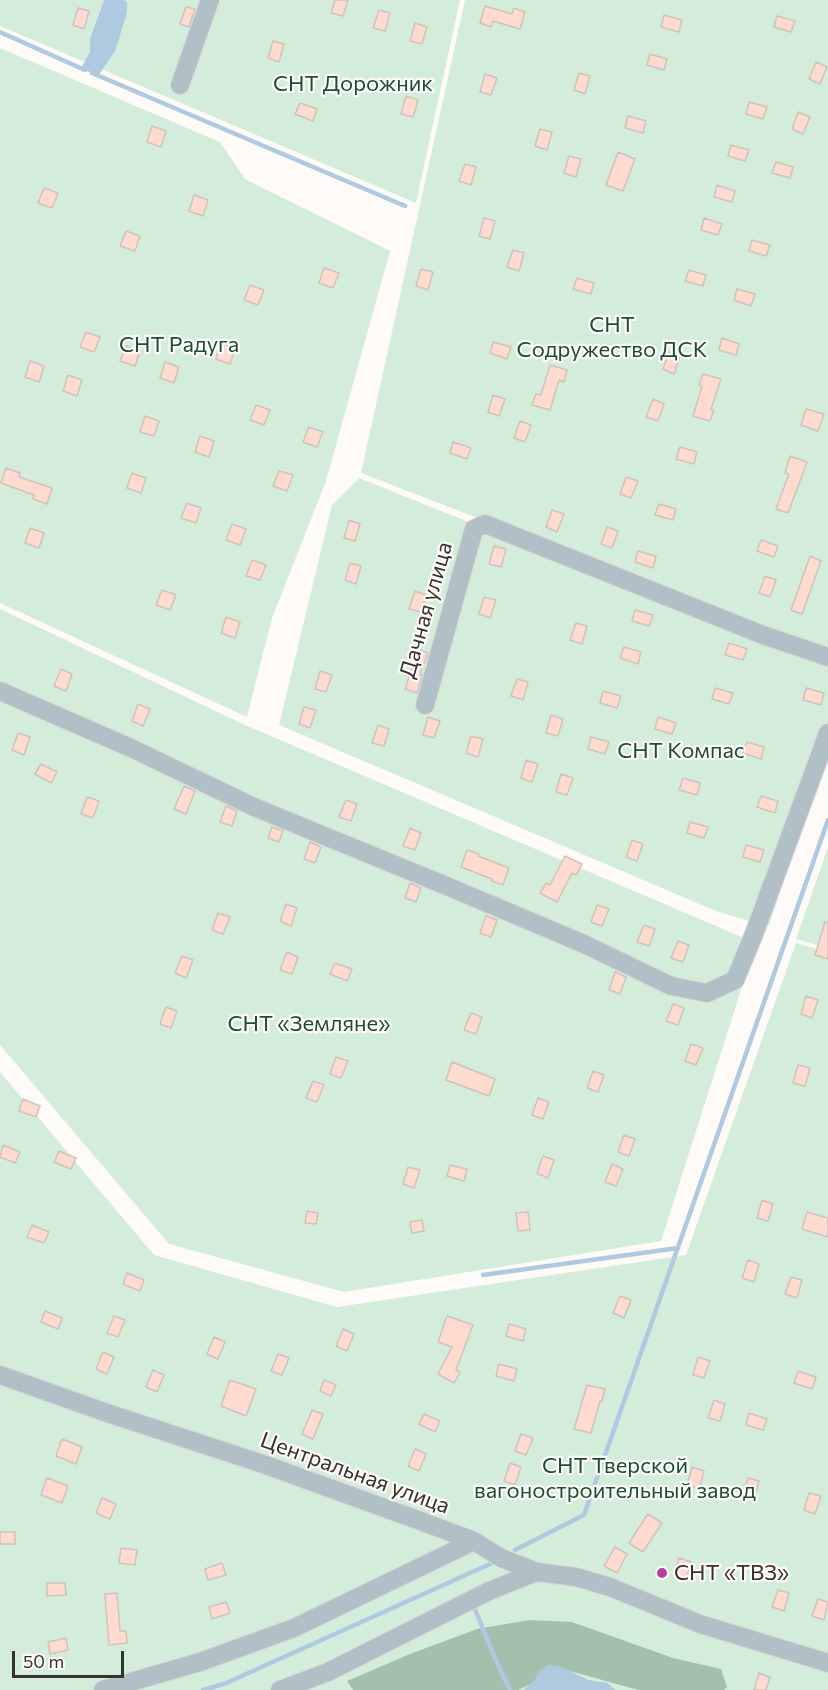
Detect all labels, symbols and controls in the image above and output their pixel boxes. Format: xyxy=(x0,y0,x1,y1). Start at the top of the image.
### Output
park label: СНТ Дорожник xyxy=(273,71,433,97)
park label: СНТ Содружество ДСК xyxy=(517,312,707,364)
park label: СНТ Радуга xyxy=(119,332,239,358)
street label: Дачная улица xyxy=(394,539,458,681)
park label: СНТ Компас xyxy=(617,738,745,764)
park label: СНТ «Земляне» xyxy=(227,1011,391,1037)
street label: Центральная улица xyxy=(257,1426,453,1520)
park label: СНТ Тверской вагоностроительный завод xyxy=(474,1453,756,1504)
place label: СНТ «ТВЗ» xyxy=(674,1560,789,1586)
marker: СНТ «ТВЗ» xyxy=(655,1566,669,1580)
scale bar xyxy=(15,1639,128,1677)
text: 50 m xyxy=(23,1650,64,1672)

